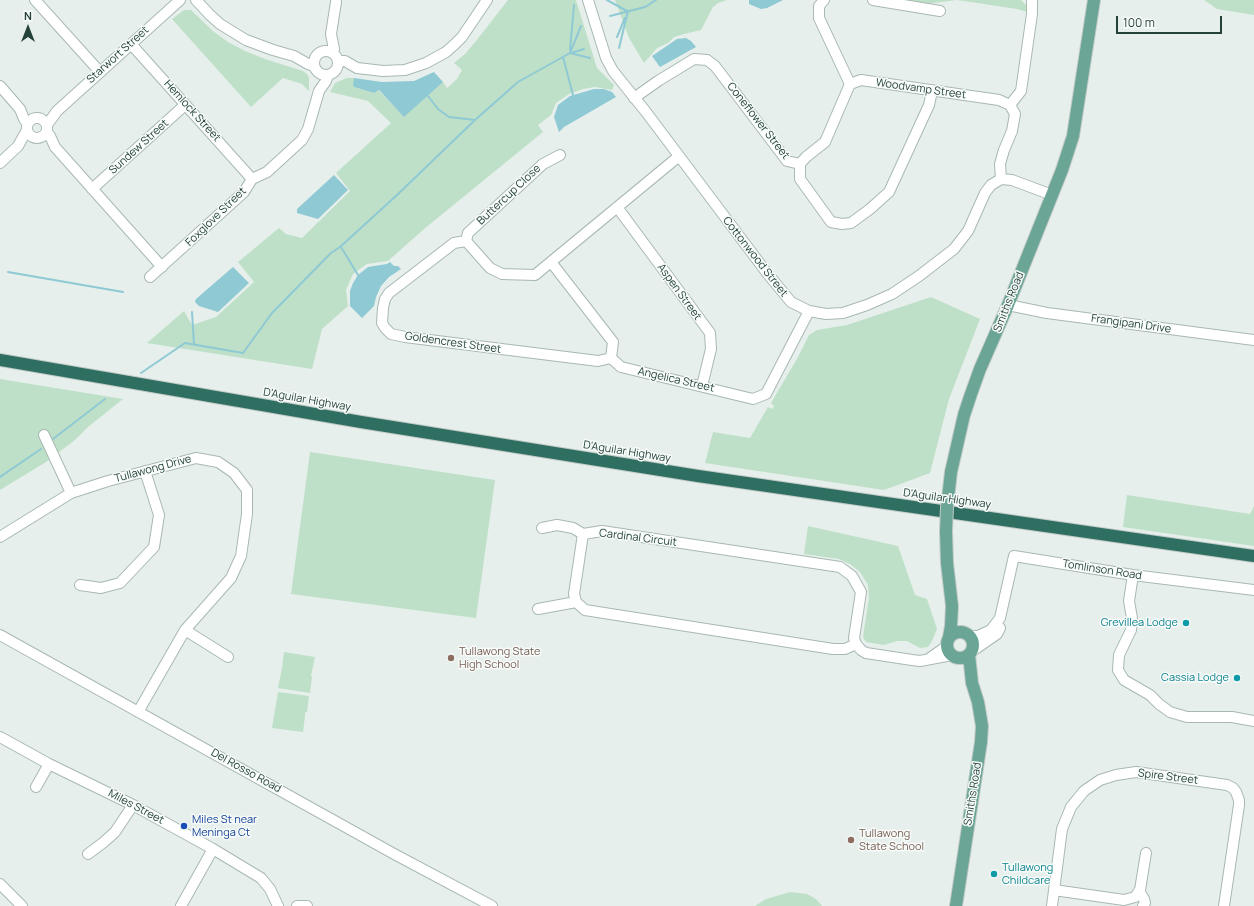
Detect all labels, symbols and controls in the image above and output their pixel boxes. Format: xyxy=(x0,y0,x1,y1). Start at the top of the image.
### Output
north arrow xyxy=(8,8,48,48)
text: N xyxy=(24,8,32,23)
scale bar xyxy=(1118,8,1224,34)
text: 100 m xyxy=(1123,14,1155,31)
street label: Starwort Street xyxy=(84,24,152,86)
street label: Woodvamp Street xyxy=(875,76,967,102)
street label: Hemlock Street xyxy=(161,78,223,144)
street label: Coneflower Street xyxy=(724,80,792,162)
street label: Sundew Street xyxy=(107,117,171,177)
street label: Buttercup Close xyxy=(474,162,544,228)
street label: Foxglove Street xyxy=(183,185,249,249)
street label: Cottonwood Street xyxy=(720,214,790,300)
street label: Aspen Street xyxy=(654,261,704,323)
street label: Smiths Road xyxy=(991,270,1027,334)
street label: Frangipani Drive xyxy=(1090,312,1172,336)
street label: Goldencrest Street xyxy=(404,330,502,356)
street label: Angelica Street xyxy=(636,365,716,395)
street label: D'Aguilar Highway xyxy=(262,386,352,414)
street label: D'Aguilar Highway xyxy=(582,439,672,465)
street label: Tullawong Drive xyxy=(113,452,193,486)
street label: D'Aguilar Highway xyxy=(902,486,992,512)
street label: Cardinal Circuit xyxy=(598,527,678,549)
street label: Tomlinson Road xyxy=(1061,557,1143,583)
place label: Grevillea Lodge xyxy=(1101,616,1178,630)
marker: Grevillea Lodge xyxy=(1181,618,1191,628)
place label: Tullawong State High School xyxy=(459,645,540,671)
marker: Tullawong State High School xyxy=(446,653,456,663)
place label: Cassia Lodge xyxy=(1161,671,1229,685)
marker: Cassia Lodge xyxy=(1232,673,1242,683)
street label: Del Rosso Road xyxy=(209,746,283,796)
street label: Smiths Road xyxy=(962,762,984,826)
street label: Spire Street xyxy=(1137,767,1199,787)
street label: Miles Street xyxy=(106,787,166,827)
place label: Miles St near Meninga Ct xyxy=(192,813,257,839)
marker: Miles St near Meninga Ct xyxy=(179,821,189,831)
place label: Tullawong State School xyxy=(859,827,924,853)
marker: Tullawong State School xyxy=(846,835,856,845)
place label: Tullawong Childcare xyxy=(1002,861,1053,887)
marker: Tullawong Childcare xyxy=(989,869,999,879)

